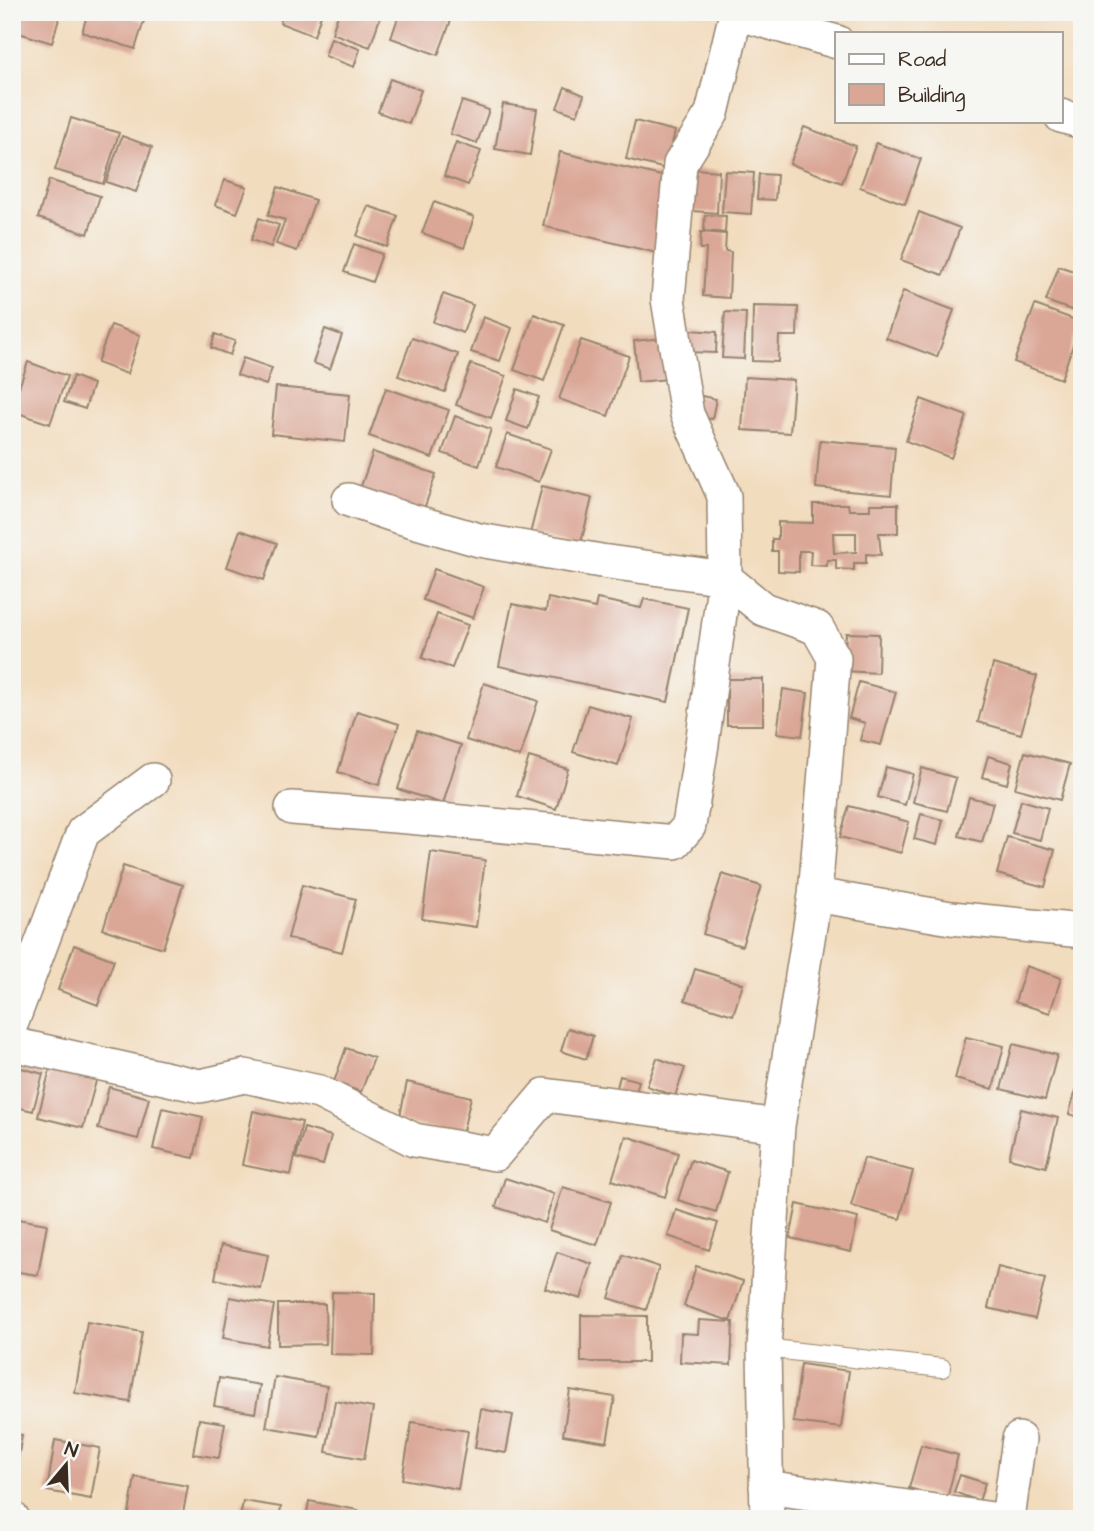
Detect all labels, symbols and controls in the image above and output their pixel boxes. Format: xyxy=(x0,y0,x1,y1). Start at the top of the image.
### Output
legend xyxy=(835,32,1062,122)
text: Road xyxy=(898,45,946,74)
text: Building xyxy=(898,81,966,112)
north arrow xyxy=(32,1430,102,1500)
text: N xyxy=(61,1436,81,1465)

